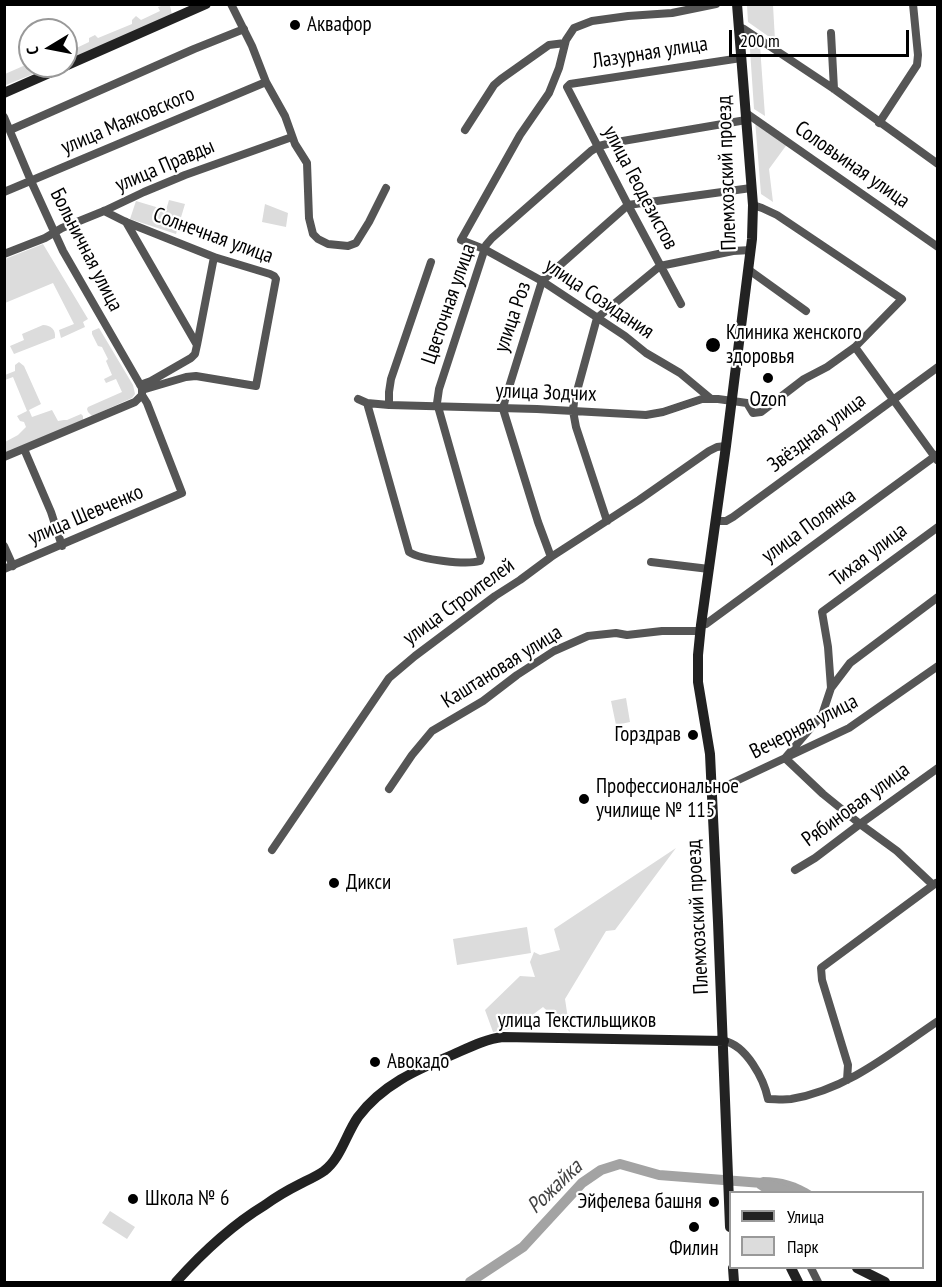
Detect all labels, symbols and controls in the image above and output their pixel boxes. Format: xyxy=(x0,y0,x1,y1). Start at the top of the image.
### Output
place label: Аквафор xyxy=(307,12,372,38)
north arrow xyxy=(18,18,78,78)
marker: Аквафор xyxy=(288,18,302,32)
scale bar xyxy=(732,18,912,56)
text: 200 m xyxy=(740,29,780,52)
street label: Лазурная улица xyxy=(590,31,710,75)
text: С xyxy=(22,45,43,56)
street label: улица Маяковского xyxy=(58,82,198,160)
street label: Племхозский проезд xyxy=(712,95,742,251)
street label: Соловьиная улица xyxy=(790,116,914,214)
street label: улица Геодезистов xyxy=(597,122,683,254)
street label: улица Правды xyxy=(112,134,218,198)
street label: Больничная улица xyxy=(44,184,128,316)
street label: Солнечная улица xyxy=(150,203,276,269)
street label: Цветочная улица xyxy=(417,240,481,368)
street label: улица Созидания xyxy=(540,253,658,345)
street label: улица Роз xyxy=(489,278,537,356)
place label: Клиника женского здоровья xyxy=(726,320,862,370)
marker: Клиника женского здоровья xyxy=(704,336,722,354)
marker: Ozon xyxy=(761,371,775,385)
street label: улица Зодчих xyxy=(495,379,597,407)
place label: Ozon xyxy=(750,387,786,413)
street label: Звёздная улица xyxy=(763,388,871,478)
street label: улица Шевченко xyxy=(25,479,147,551)
street label: улица Полянка xyxy=(757,483,861,569)
street label: Тихая улица xyxy=(826,518,912,592)
street label: улица Строителей xyxy=(398,553,520,651)
street label: Каштановая улица xyxy=(437,620,567,714)
street label: Вечерняя улица xyxy=(746,689,862,765)
place label: Горздрав xyxy=(615,722,681,748)
marker: Горздрав xyxy=(686,728,700,742)
street label: Рябиновая улица xyxy=(797,758,915,852)
place label: Профессиональное училище № 115 xyxy=(596,774,739,824)
marker: Профессиональное училище № 115 xyxy=(577,792,591,806)
street label: Племхозский проезд xyxy=(681,839,715,995)
place label: Дикси xyxy=(346,870,391,896)
marker: Дикси xyxy=(327,876,341,890)
street label: улица Текстильщиков xyxy=(498,1008,656,1034)
place label: Авокадо xyxy=(387,1049,449,1075)
marker: Авокадо xyxy=(368,1055,382,1069)
water label: Рожайка xyxy=(522,1154,588,1220)
place label: Школа № 6 xyxy=(145,1186,229,1212)
place label: Эйфелева башня xyxy=(577,1189,702,1215)
legend xyxy=(729,1191,924,1269)
marker: Школа № 6 xyxy=(126,1192,140,1206)
marker: Эйфелева башня xyxy=(707,1195,721,1209)
text: Улица xyxy=(787,1205,824,1228)
marker: Филин xyxy=(687,1220,701,1234)
text: Парк xyxy=(787,1235,818,1258)
place label: Филин xyxy=(669,1236,719,1262)

